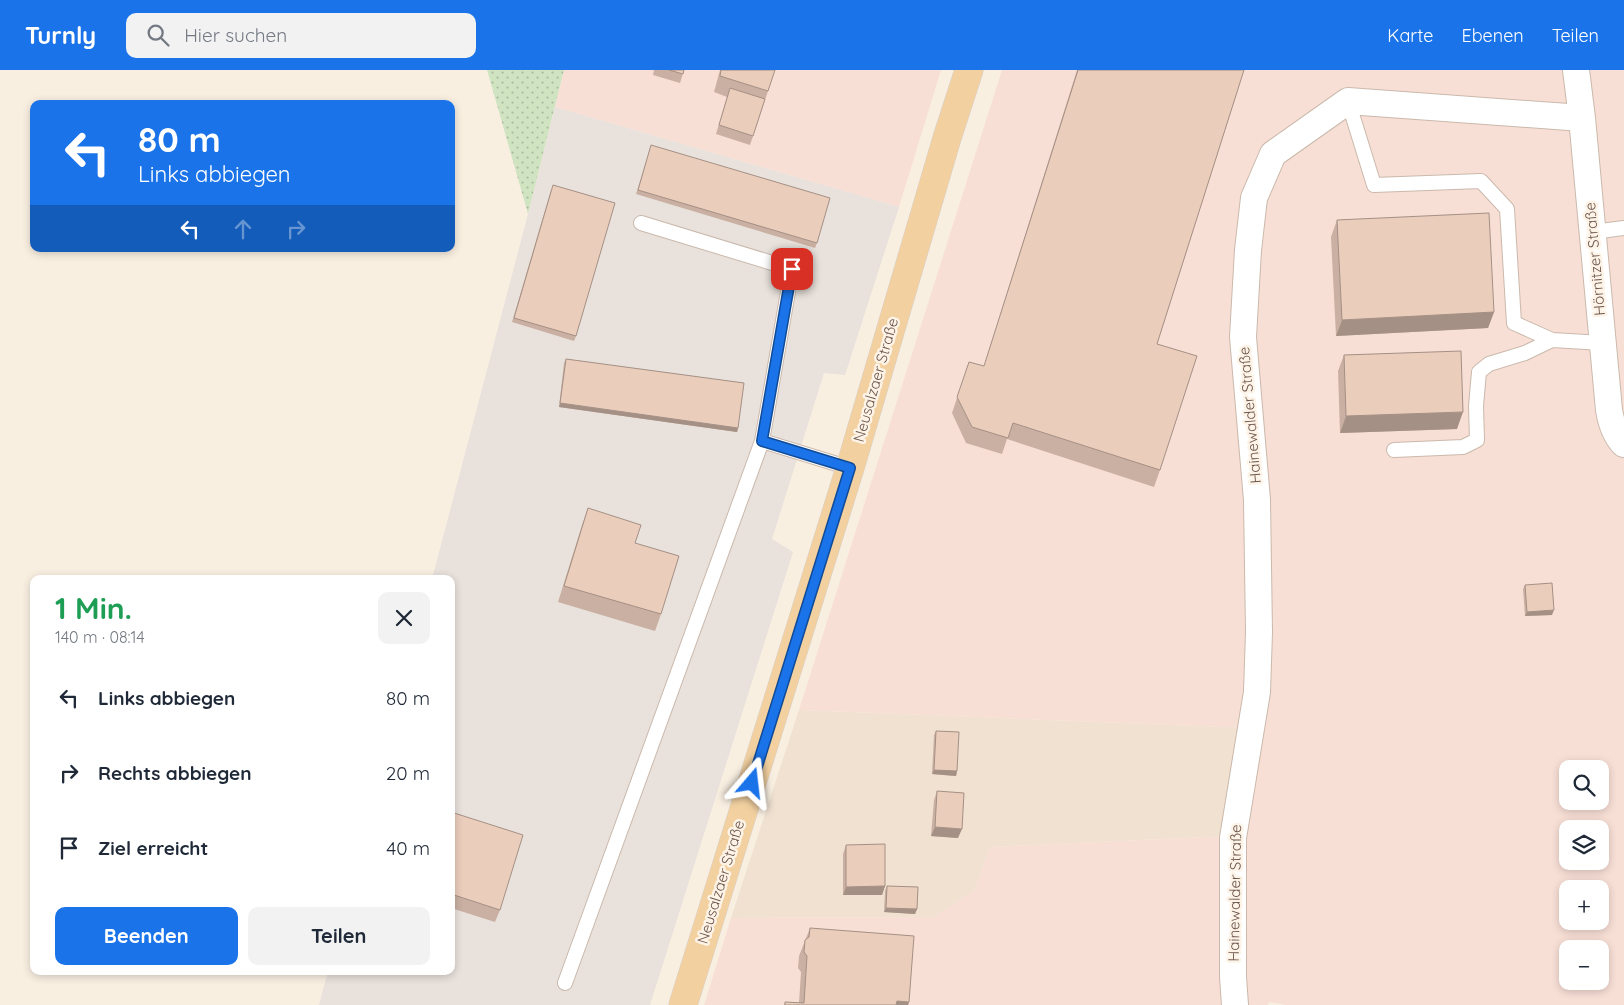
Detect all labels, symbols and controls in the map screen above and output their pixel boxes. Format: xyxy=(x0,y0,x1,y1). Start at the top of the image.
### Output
search box xyxy=(126,13,476,58)
text: Turnly xyxy=(25,20,96,50)
icon: search xyxy=(144,21,172,49)
text: Hier suchen xyxy=(184,23,287,47)
text: Karte xyxy=(1387,24,1433,47)
text: Ebenen xyxy=(1461,24,1524,47)
text: Teilen xyxy=(1552,24,1599,47)
text: 80 m xyxy=(138,117,221,161)
icon: left xyxy=(55,120,120,185)
text: Links abbiegen xyxy=(138,160,291,188)
street label: Hörnitzer Straße xyxy=(1580,202,1609,317)
icon: left xyxy=(176,215,204,243)
icon: ahead xyxy=(229,215,257,243)
icon: right xyxy=(282,215,310,243)
pin xyxy=(771,248,813,290)
icon: arrive xyxy=(778,255,806,283)
street label: Neusalzaer Straße xyxy=(849,316,902,444)
street label: Hainewalder Straße xyxy=(1234,346,1265,484)
text: 1 Min. xyxy=(55,589,132,627)
button: close xyxy=(378,592,430,644)
text: 140 m · 08:14 xyxy=(55,627,145,647)
icon: left xyxy=(55,684,83,712)
text: Links abbiegen xyxy=(98,686,235,710)
text: 80 m xyxy=(386,686,430,710)
position arrow xyxy=(725,756,777,808)
icon: right xyxy=(55,759,83,787)
map controls xyxy=(1559,760,1609,990)
button: search xyxy=(1559,760,1609,810)
text: Rechts abbiegen xyxy=(98,761,251,785)
text: 20 m xyxy=(386,761,430,785)
street label: Neusalzaer Straße xyxy=(693,818,748,946)
button: layers xyxy=(1559,820,1609,870)
street label: Hainewalder Straße xyxy=(1224,824,1245,962)
icon: arrive xyxy=(55,834,83,862)
text: Ziel erreicht xyxy=(98,836,208,860)
text: 40 m xyxy=(386,836,430,860)
button: + xyxy=(1559,880,1609,930)
button: Beenden xyxy=(55,907,238,965)
button: Teilen xyxy=(248,907,430,965)
button: − xyxy=(1559,940,1609,990)

